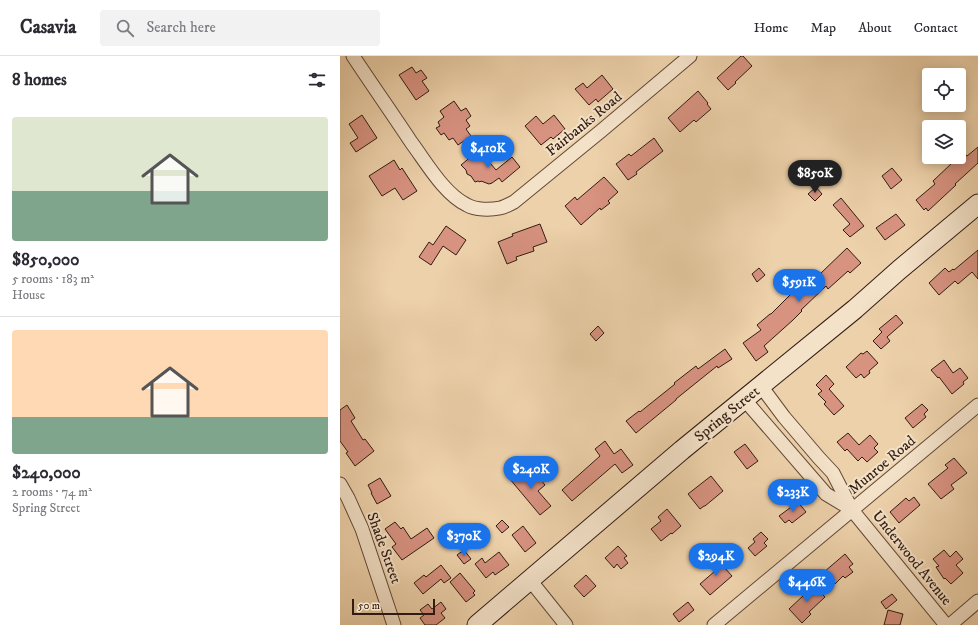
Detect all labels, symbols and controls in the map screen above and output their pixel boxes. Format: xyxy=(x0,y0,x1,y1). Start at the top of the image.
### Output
search box xyxy=(100,10,380,46)
text: Casavia xyxy=(20,16,76,39)
icon: search xyxy=(114,17,136,39)
text: Search here xyxy=(146,18,216,37)
text: Home xyxy=(754,19,788,37)
text: Map xyxy=(810,19,836,37)
text: About xyxy=(858,19,892,37)
text: Contact xyxy=(914,19,958,37)
map controls xyxy=(922,68,966,164)
button: locate xyxy=(922,68,966,112)
text: 8 homes xyxy=(12,69,67,91)
icon: filters xyxy=(306,69,328,91)
street label: Fairbanks Road xyxy=(542,87,626,160)
button: layers xyxy=(922,120,966,164)
pin: $410K xyxy=(460,135,516,169)
text: $410K xyxy=(470,140,506,156)
icon: home xyxy=(134,143,206,215)
pin: $850K xyxy=(787,160,843,194)
text: $850K xyxy=(797,165,833,181)
text: $850,000 xyxy=(12,249,79,271)
pin: $591K xyxy=(771,269,827,303)
text: 5 rooms · 183 m² xyxy=(12,271,94,287)
text: $591K xyxy=(782,274,816,290)
text: House xyxy=(12,287,45,303)
icon: home xyxy=(134,356,206,428)
street label: Spring Street xyxy=(690,382,764,446)
street label: Munroe Road xyxy=(845,431,920,499)
pin: $240K xyxy=(503,456,559,490)
text: $240K xyxy=(512,461,550,477)
text: $240,000 xyxy=(12,462,81,484)
pin: $233K xyxy=(765,479,821,513)
text: 2 rooms · 74 m² xyxy=(12,484,92,500)
text: $233K xyxy=(777,484,809,500)
text: Spring Street xyxy=(12,500,80,516)
street label: Underwood Avenue xyxy=(868,507,956,609)
street label: Shade Street xyxy=(362,510,406,586)
pin: $370K xyxy=(436,523,492,557)
text: $370K xyxy=(447,528,481,544)
pin: $294K xyxy=(688,543,744,577)
text: $294K xyxy=(698,548,734,564)
pin: $446K xyxy=(779,569,835,603)
text: $446K xyxy=(788,574,826,590)
scale bar xyxy=(352,597,435,616)
text: 50 m xyxy=(358,599,380,613)

